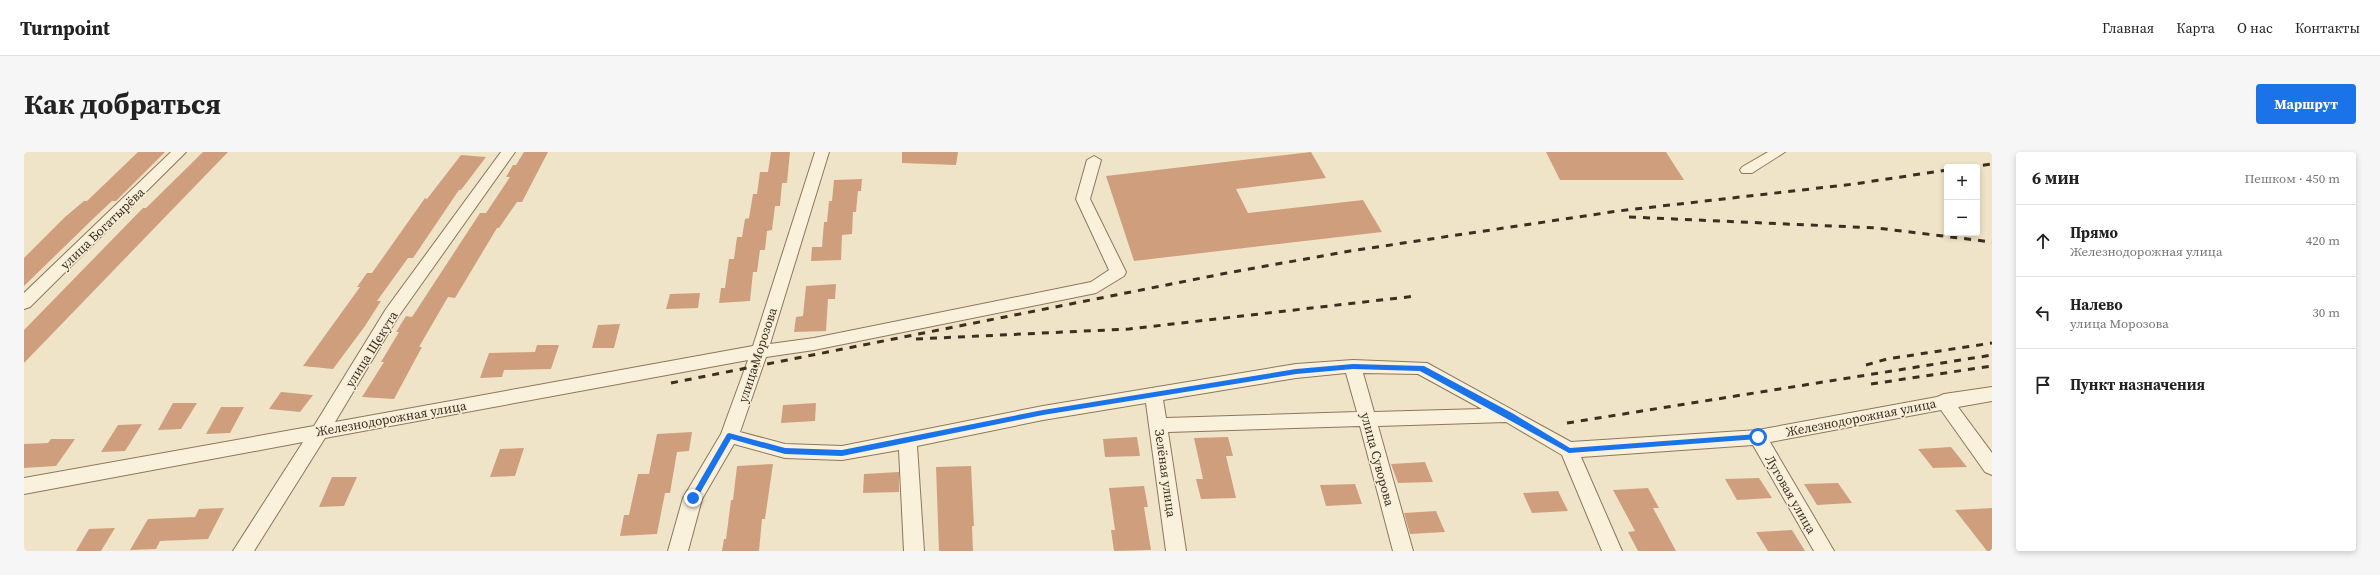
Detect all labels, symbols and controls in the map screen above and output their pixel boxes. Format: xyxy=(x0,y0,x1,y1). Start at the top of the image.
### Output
text: Turnpoint xyxy=(20,15,110,41)
text: Главная xyxy=(2102,18,2154,38)
text: Карта xyxy=(2176,18,2215,38)
text: О нас xyxy=(2237,18,2273,38)
text: Контакты xyxy=(2295,18,2360,38)
button: Маршрут xyxy=(2256,84,2356,124)
text: Как добраться xyxy=(24,85,221,123)
map controls xyxy=(1944,164,1980,236)
button: + xyxy=(1944,164,1980,200)
text: 6 мин xyxy=(2032,166,2080,190)
text: Пешком · 450 m xyxy=(2245,170,2340,187)
street label: улица Богатырёва xyxy=(57,183,148,273)
button: − xyxy=(1944,200,1980,236)
text: Прямо xyxy=(2070,222,2118,243)
icon: ahead xyxy=(2032,230,2054,252)
text: 420 m xyxy=(2306,232,2340,249)
text: Железнодорожная улица xyxy=(2070,243,2223,260)
text: Налево xyxy=(2070,294,2123,315)
icon: left xyxy=(2032,302,2054,324)
text: 30 m xyxy=(2312,304,2340,321)
street label: улица Морозова xyxy=(734,305,781,405)
street label: улица Щекута xyxy=(341,308,402,391)
text: улица Морозова xyxy=(2070,315,2169,332)
icon: arrive xyxy=(2032,374,2054,396)
text: Пункт назначения xyxy=(2070,374,2205,395)
street label: Железнодорожная улица xyxy=(1785,395,1938,440)
street label: Железнодорожная улица xyxy=(314,397,468,440)
street label: улица Суворова xyxy=(1357,410,1398,508)
street label: Зелёная улица xyxy=(1151,428,1180,519)
route start xyxy=(1749,428,1767,446)
street label: Луговая улица xyxy=(1761,452,1820,537)
route end xyxy=(684,489,702,507)

